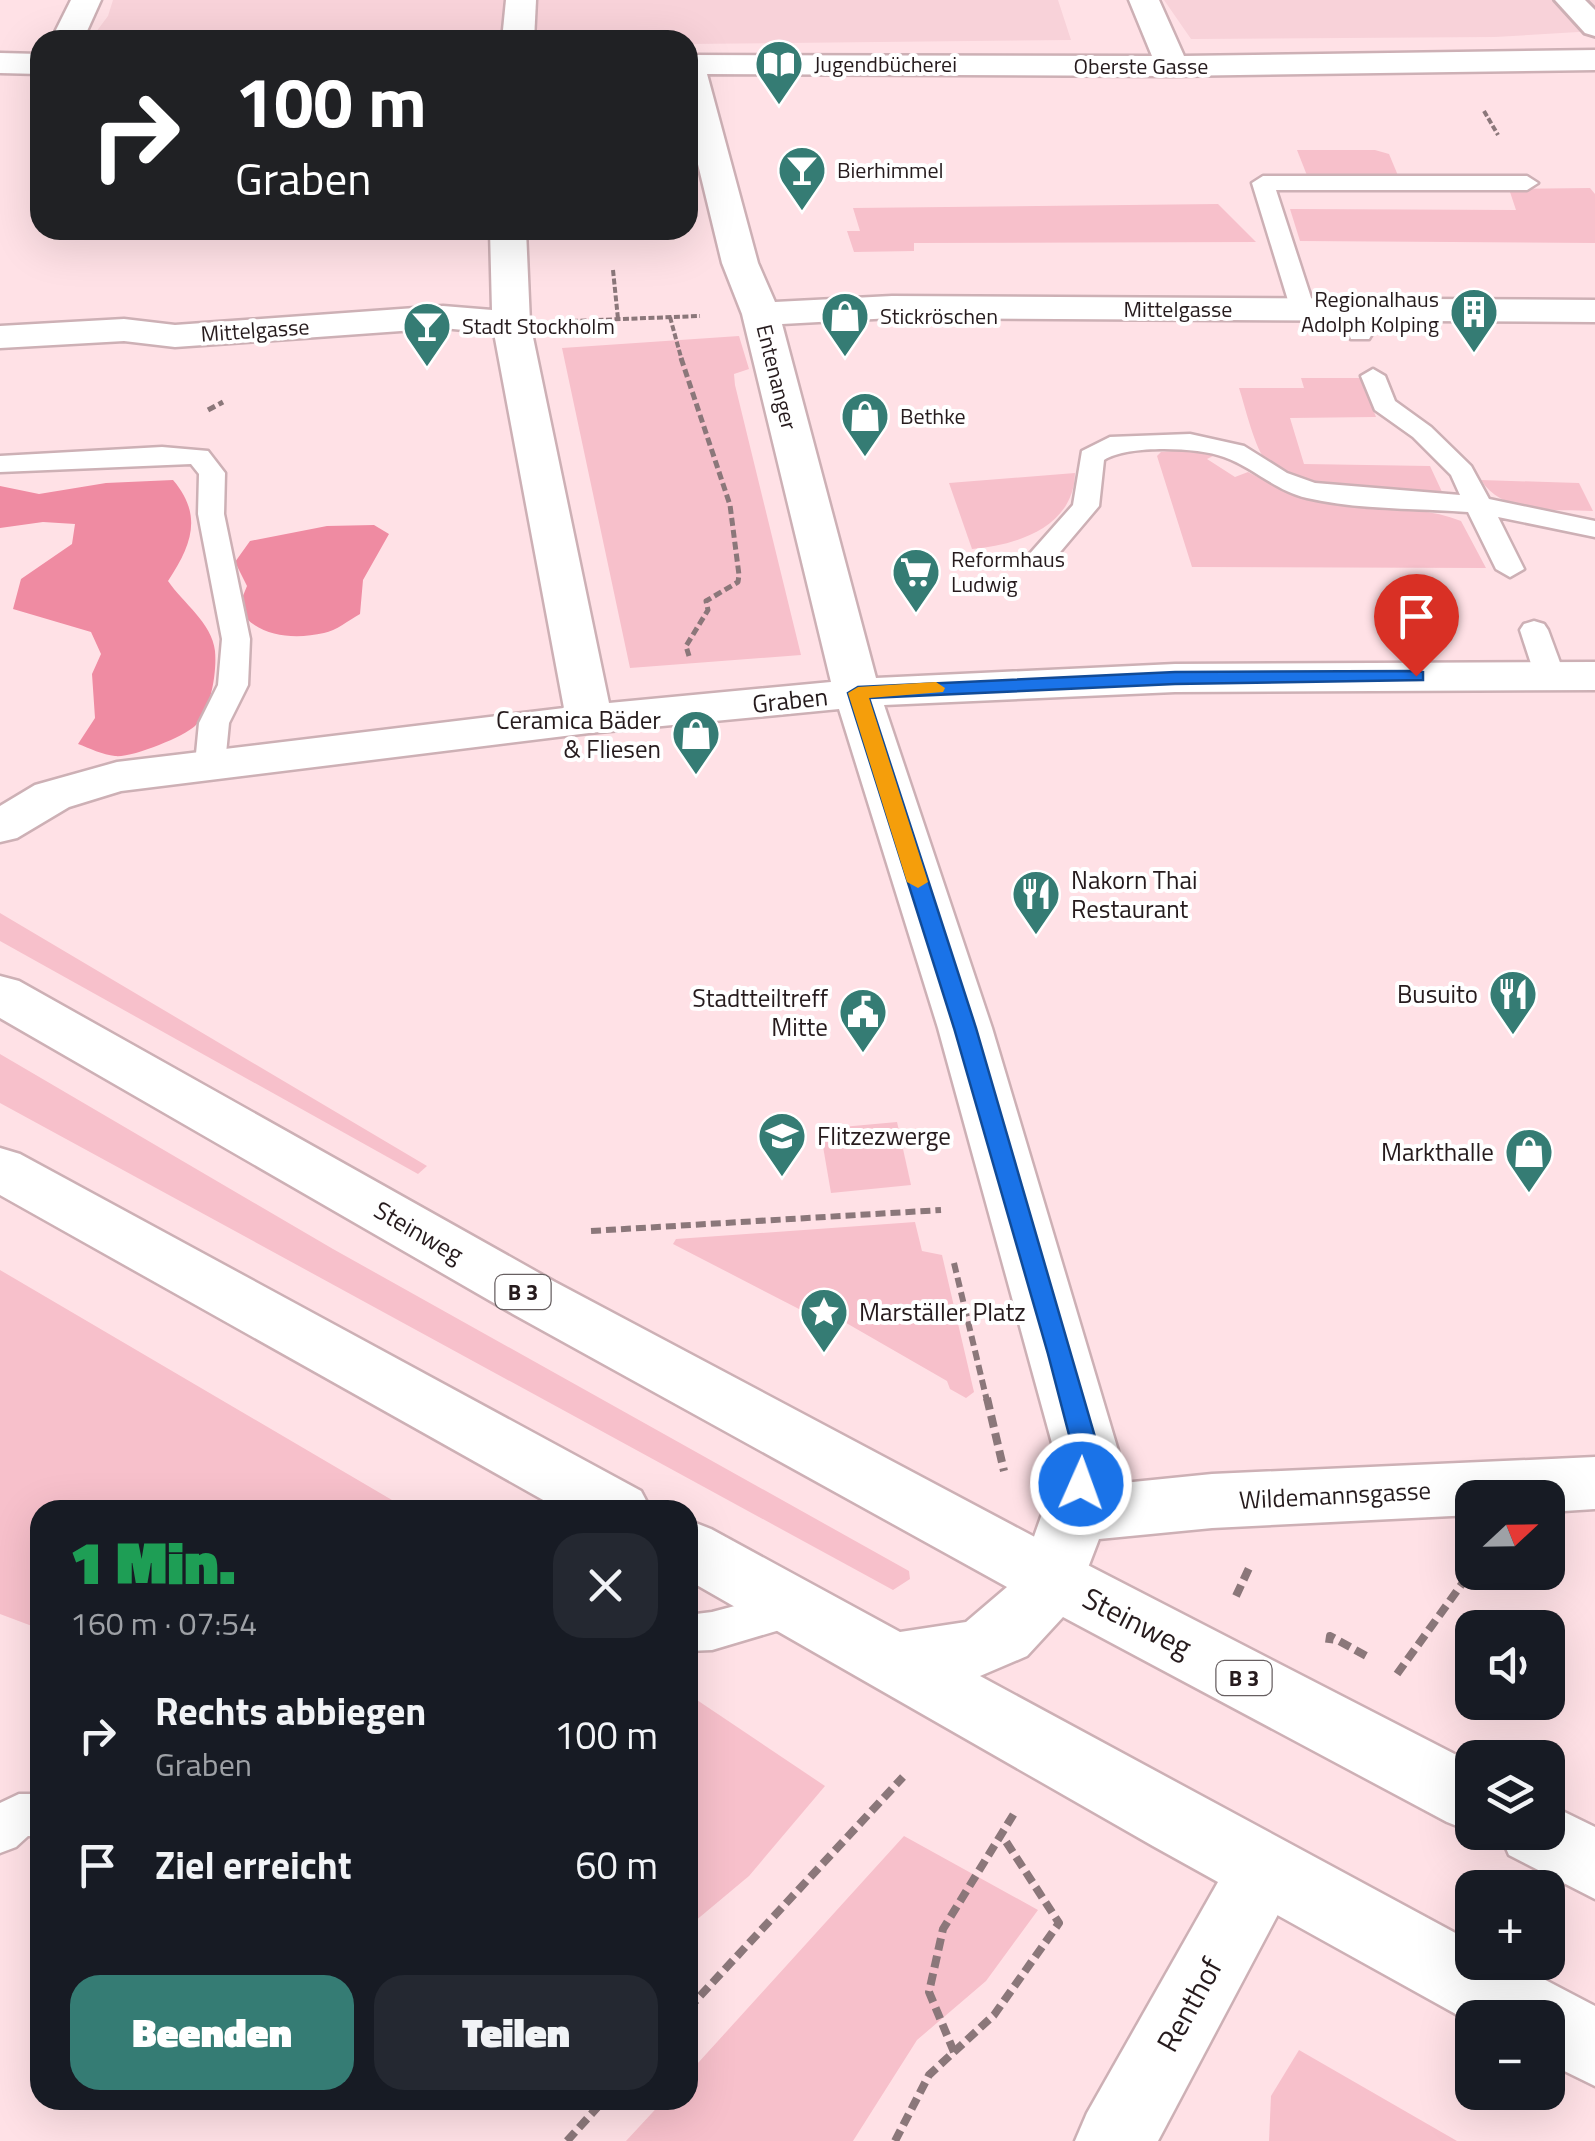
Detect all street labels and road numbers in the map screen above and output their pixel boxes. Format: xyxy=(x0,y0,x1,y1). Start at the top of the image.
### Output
street label: Oberste Gasse xyxy=(1074,49,1208,83)
street label: Mittelgasse xyxy=(1124,292,1232,326)
street label: Mittelgasse xyxy=(200,309,310,351)
street label: Entenanger xyxy=(748,321,807,434)
street label: Graben xyxy=(750,677,830,723)
street label: Steinweg xyxy=(367,1191,471,1273)
road number: B 3 xyxy=(496,1275,550,1309)
street label: Wildemannsgasse xyxy=(1238,1471,1432,1519)
street label: Steinweg xyxy=(1075,1575,1200,1669)
road number: B 3 xyxy=(1216,1661,1272,1695)
street label: Renthof xyxy=(1144,1949,1234,2060)

